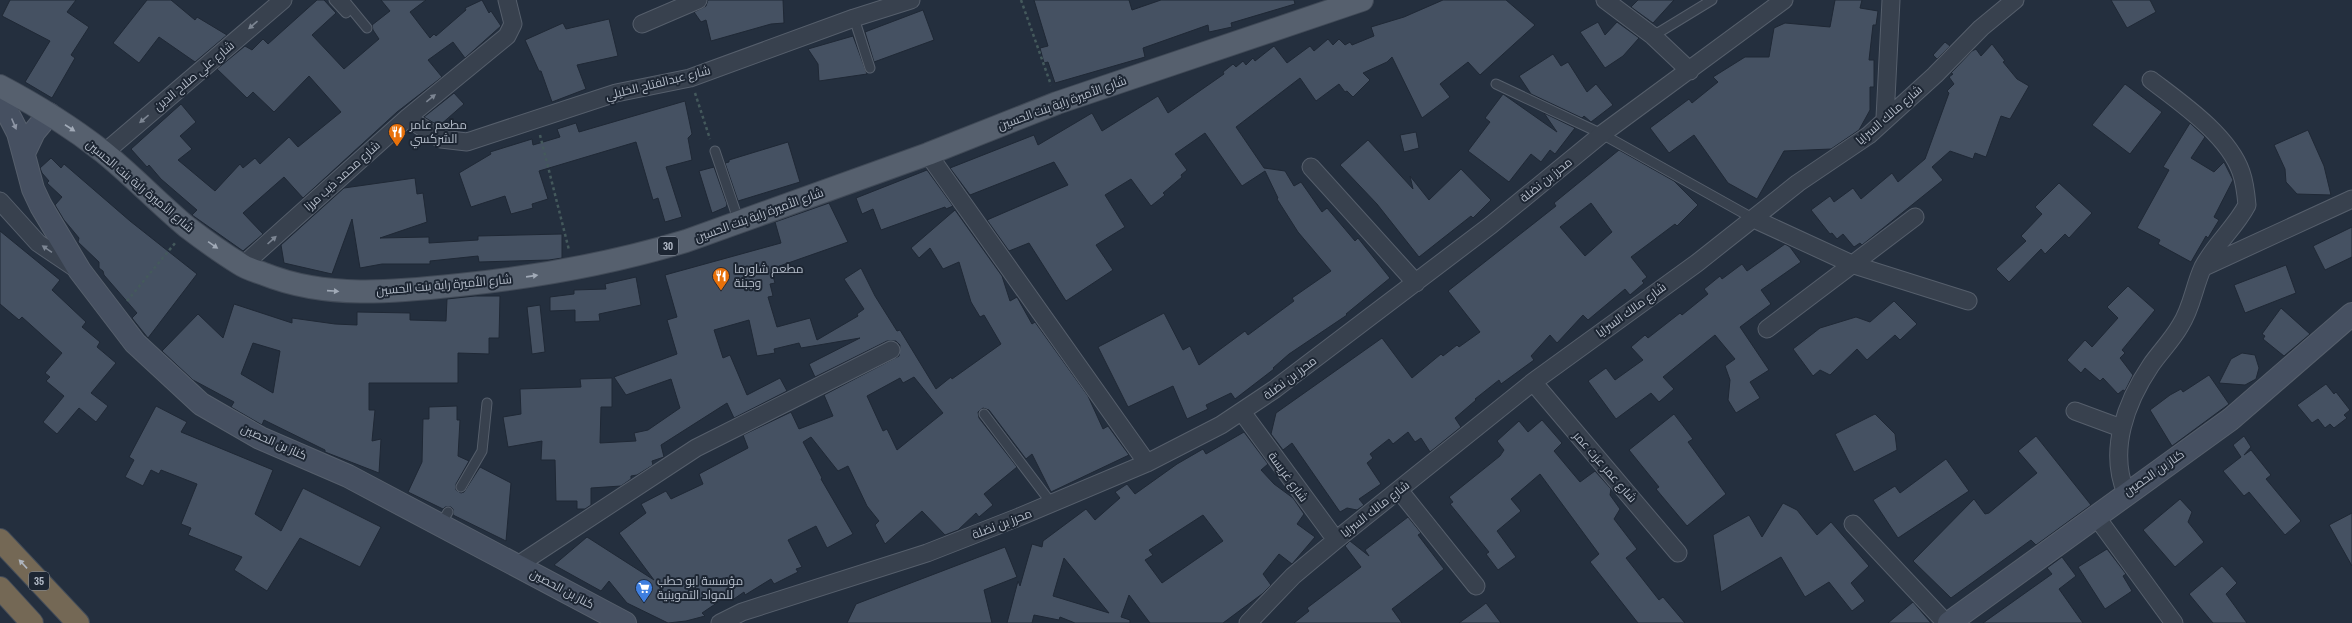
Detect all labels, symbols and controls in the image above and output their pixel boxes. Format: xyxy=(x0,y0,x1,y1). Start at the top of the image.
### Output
one-way arrow xyxy=(248,21,259,30)
street label: شارع علي صلاح الدين xyxy=(150,38,239,116)
street label: شارع عبدالفتاح الخليلي xyxy=(604,62,713,106)
street label: شارع الأميرة راية بنت الحسين xyxy=(995,72,1129,134)
street label: شارع مالك السرايا xyxy=(1852,82,1926,148)
one-way arrow xyxy=(426,94,437,102)
one-way arrow xyxy=(138,114,149,123)
place label: مطعم عامر الشركسي xyxy=(409,117,467,149)
one-way arrow xyxy=(12,119,18,131)
restaurant icon: مطعم عامر الشركسي xyxy=(387,122,407,147)
one-way arrow xyxy=(64,124,75,132)
street label: شارع الأميرة راية بنت الحسين xyxy=(83,136,197,236)
street label: شارع محمد ذيب مرزا xyxy=(300,137,384,215)
street label: محرز بن نضلة xyxy=(1517,154,1575,206)
street label: شارع الأميرة راية بنت الحسين xyxy=(692,184,826,246)
one-way arrow xyxy=(267,236,276,245)
road number: 30 xyxy=(658,237,678,255)
one-way arrow xyxy=(208,241,218,249)
one-way arrow xyxy=(42,245,52,253)
place label: مطعم شاورما وجبنة xyxy=(734,261,803,291)
restaurant icon: مطعم شاورما وجبنة xyxy=(711,266,731,291)
street label: شارع الأميرة راية بنت الحسين xyxy=(376,271,513,299)
one-way arrow xyxy=(526,273,538,279)
street label: شارع مالك السرايا xyxy=(1593,279,1669,341)
one-way arrow xyxy=(327,287,339,294)
street label: محرز بن نضلة xyxy=(1260,353,1320,403)
street label: كناز بن الحصين xyxy=(238,420,310,464)
street label: شارع عمر عزت عمر xyxy=(1569,427,1640,506)
street label: كناز بن الحصين xyxy=(2120,446,2188,500)
street label: شارع غريسة xyxy=(1264,449,1312,505)
street label: شارع مالك السرايا xyxy=(1337,477,1413,541)
street label: محرز بن نضلة xyxy=(970,505,1034,543)
one-way arrow xyxy=(18,559,28,569)
street label: كناز بن الحصين xyxy=(527,565,597,613)
road number: 35 xyxy=(29,572,49,590)
place label: مؤسسة ابو حطب للمواد التموينية xyxy=(657,573,743,603)
supermarket icon: مؤسسة ابو حطب للمواد التموينية xyxy=(634,578,654,603)

